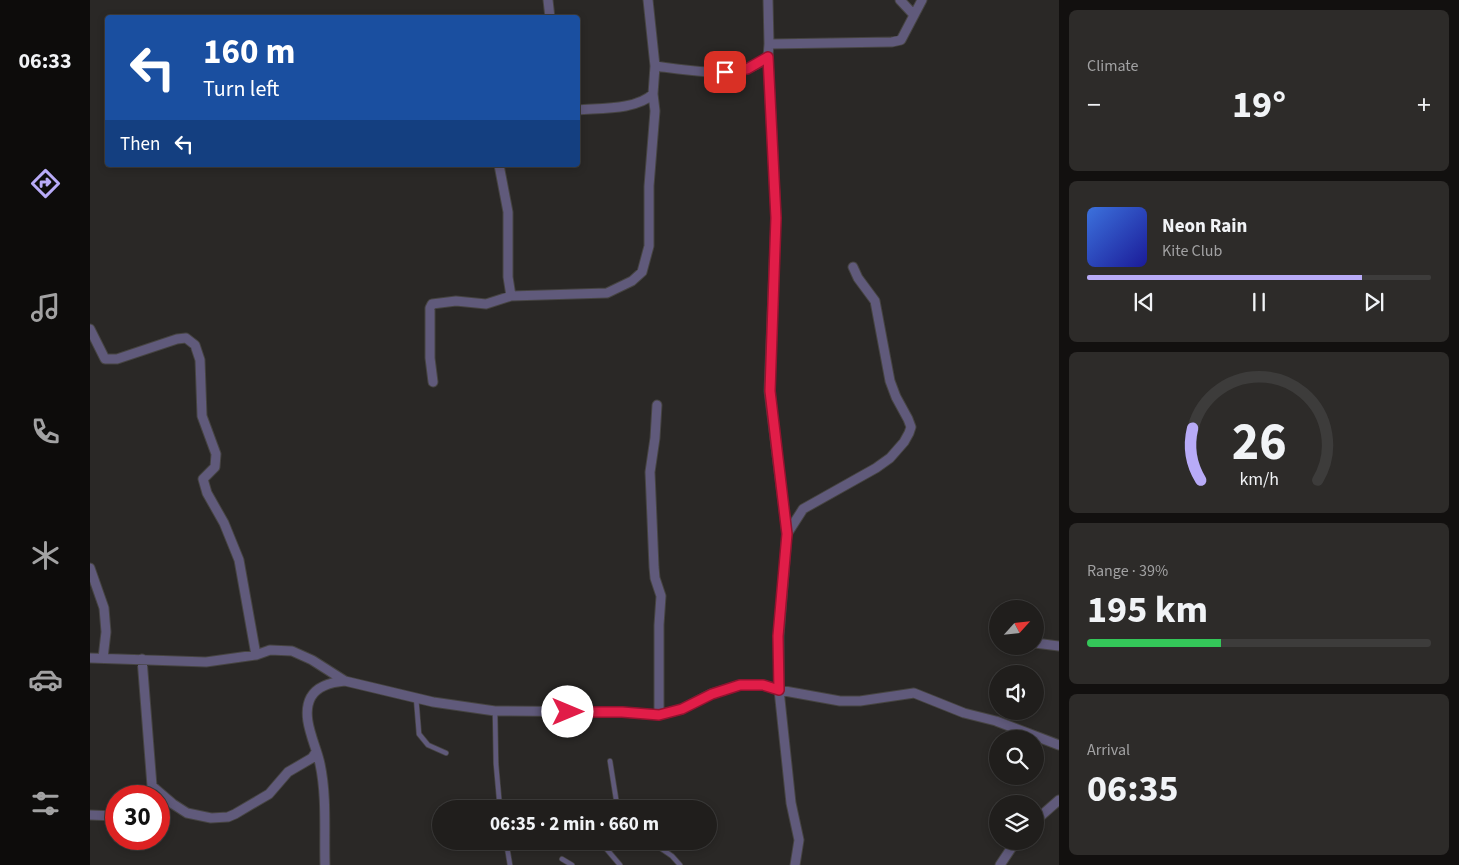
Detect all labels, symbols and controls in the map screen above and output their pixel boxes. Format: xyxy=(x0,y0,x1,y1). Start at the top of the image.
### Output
text: 160 m xyxy=(203,27,295,77)
icon: left xyxy=(120,35,185,100)
text: 06:33 xyxy=(18,45,72,77)
pin xyxy=(704,51,746,93)
text: Climate xyxy=(1087,55,1138,77)
icon: arrive xyxy=(711,58,739,86)
text: Turn left xyxy=(203,73,279,105)
text: 19° xyxy=(1232,78,1286,132)
text: − xyxy=(1087,85,1101,125)
text: + xyxy=(1417,85,1431,125)
icon: left xyxy=(170,130,198,158)
text: Then xyxy=(120,131,160,158)
icon: directions xyxy=(28,166,63,201)
text: Neon Rain xyxy=(1162,213,1247,240)
text: Kite Club xyxy=(1162,240,1222,262)
icon: previous xyxy=(1130,288,1158,316)
icon: pause xyxy=(1245,288,1273,316)
icon: next xyxy=(1360,288,1388,316)
icon: music xyxy=(28,290,63,325)
text: 26 xyxy=(1232,406,1286,480)
icon: phone xyxy=(28,414,63,449)
text: km/h xyxy=(1239,467,1279,492)
icon: climate xyxy=(28,538,63,573)
text: Range · 39% xyxy=(1087,560,1168,582)
text: 195 km xyxy=(1087,583,1208,637)
north arrow xyxy=(989,600,1044,655)
map controls xyxy=(989,600,1044,850)
icon: car xyxy=(28,662,63,697)
button: sound xyxy=(989,665,1044,720)
position arrow xyxy=(541,685,593,737)
button: search xyxy=(989,730,1044,785)
text: Arrival xyxy=(1087,739,1130,761)
text: 06:35 xyxy=(1087,762,1179,816)
speed limit sign: 30 xyxy=(105,785,170,850)
icon: filters xyxy=(28,786,63,821)
button: layers xyxy=(989,795,1044,850)
text: 06:35 · 2 min · 660 m xyxy=(490,811,659,838)

